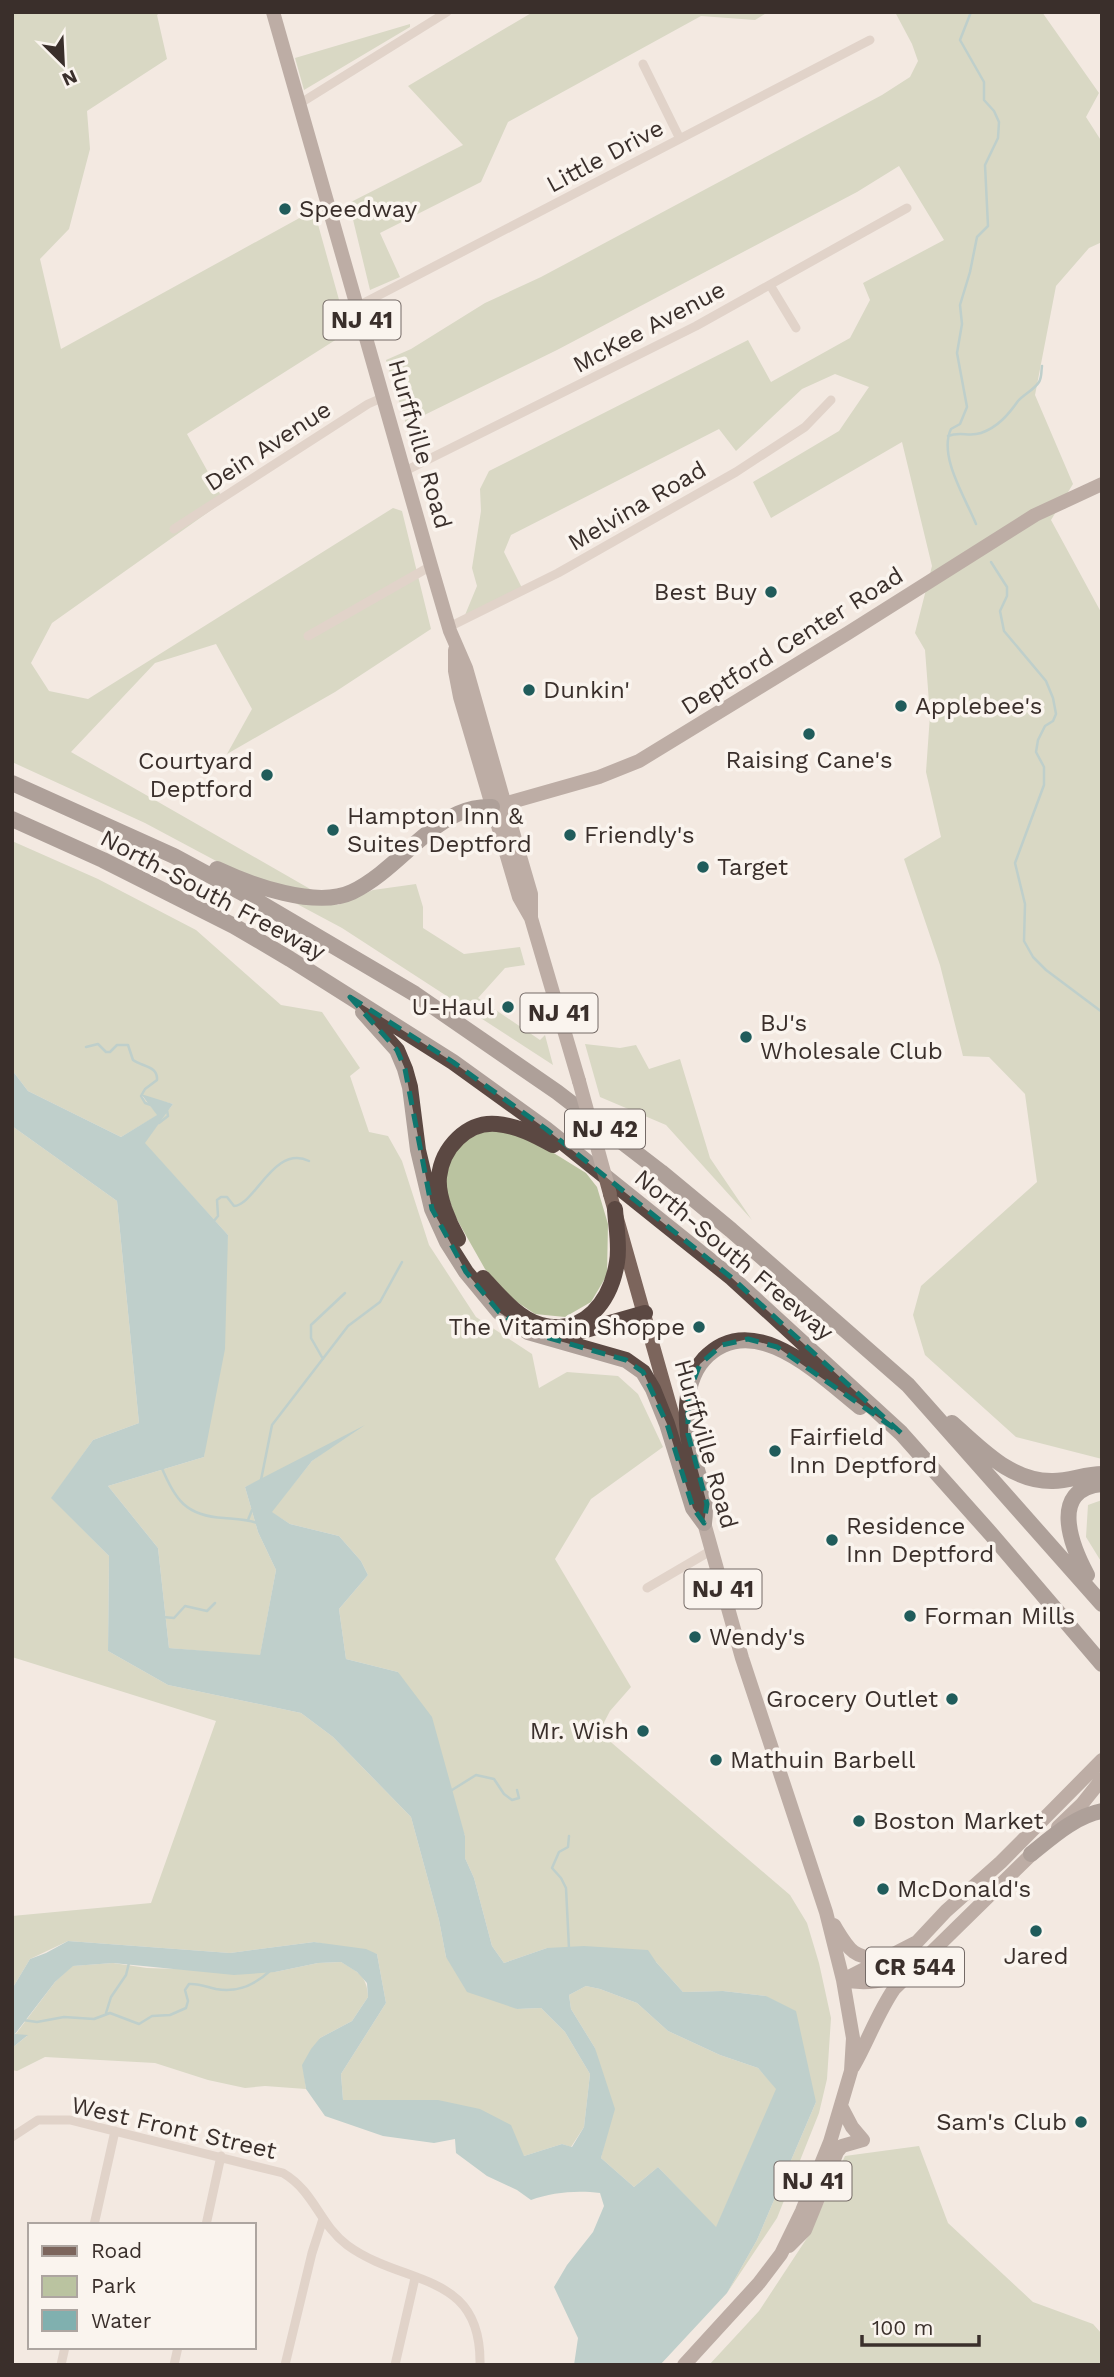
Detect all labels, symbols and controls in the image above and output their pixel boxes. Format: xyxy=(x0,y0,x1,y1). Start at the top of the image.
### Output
north arrow xyxy=(28,28,98,98)
text: N xyxy=(59,65,81,91)
street label: Little Drive xyxy=(542,114,668,198)
place label: Speedway xyxy=(299,195,418,223)
marker: Speedway xyxy=(277,201,293,217)
street label: McKee Avenue xyxy=(568,275,730,379)
road number: NJ 41 xyxy=(324,300,400,340)
street label: Hurffville Road xyxy=(382,356,458,532)
street label: Dein Avenue xyxy=(200,395,336,497)
street label: Melvina Road xyxy=(563,455,711,557)
street label: Deptford Center Road xyxy=(676,561,908,721)
place label: Best Buy xyxy=(654,578,758,606)
marker: Best Buy xyxy=(763,584,779,600)
place label: Dunkin' xyxy=(543,676,630,704)
marker: Dunkin' xyxy=(521,682,537,698)
place label: Applebee's xyxy=(915,692,1042,720)
marker: Applebee's xyxy=(893,698,909,714)
marker: Raising Cane's xyxy=(801,726,817,742)
place label: Raising Cane's xyxy=(725,746,893,774)
place label: Courtyard Deptford xyxy=(138,747,253,803)
marker: Courtyard Deptford xyxy=(259,767,275,783)
place label: Hampton Inn & Suites Deptford xyxy=(347,802,532,858)
place label: Friendly's xyxy=(584,821,695,849)
marker: Hampton Inn & Suites Deptford xyxy=(325,822,341,838)
street label: North-South Freeway xyxy=(96,824,331,966)
marker: Friendly's xyxy=(562,827,578,843)
place label: Target xyxy=(717,853,788,881)
marker: Target xyxy=(695,859,711,875)
place label: U-Haul xyxy=(412,993,495,1021)
road number: NJ 41 xyxy=(520,994,598,1032)
marker: U-Haul xyxy=(500,999,516,1015)
place label: BJ's Wholesale Club xyxy=(760,1009,943,1065)
marker: BJ's Wholesale Club xyxy=(738,1029,754,1045)
road number: NJ 42 xyxy=(565,1110,645,1148)
street label: North-South Freeway xyxy=(629,1164,839,1347)
place label: The Vitamin Shoppe xyxy=(448,1313,685,1341)
marker: The Vitamin Shoppe xyxy=(691,1319,707,1335)
street label: Hurffville Road xyxy=(668,1356,744,1532)
place label: Fairfield Inn Deptford xyxy=(789,1423,937,1479)
marker: Fairfield Inn Deptford xyxy=(767,1443,783,1459)
place label: Residence Inn Deptford xyxy=(846,1512,994,1568)
marker: Residence Inn Deptford xyxy=(824,1532,840,1548)
road number: NJ 41 xyxy=(684,1570,762,1608)
place label: Forman Mills xyxy=(924,1602,1075,1630)
marker: Forman Mills xyxy=(902,1608,918,1624)
place label: Wendy's xyxy=(709,1623,805,1651)
marker: Wendy's xyxy=(687,1629,703,1645)
place label: Grocery Outlet xyxy=(766,1685,938,1713)
marker: Grocery Outlet xyxy=(944,1691,960,1707)
place label: Mr. Wish xyxy=(530,1717,629,1745)
marker: Mr. Wish xyxy=(635,1723,651,1739)
place label: Mathuin Barbell xyxy=(730,1746,916,1774)
marker: Mathuin Barbell xyxy=(708,1752,724,1768)
place label: Boston Market xyxy=(873,1807,1044,1835)
marker: Boston Market xyxy=(851,1813,867,1829)
place label: McDonald's xyxy=(897,1875,1031,1903)
marker: McDonald's xyxy=(875,1881,891,1897)
marker: Jared xyxy=(1028,1923,1044,1939)
place label: Jared xyxy=(1003,1942,1069,1970)
road number: CR 544 xyxy=(866,1948,964,1986)
street label: West Front Street xyxy=(69,2091,279,2165)
place label: Sam's Club xyxy=(936,2108,1067,2136)
marker: Sam's Club xyxy=(1073,2114,1089,2130)
road number: NJ 41 xyxy=(774,2162,852,2200)
legend xyxy=(28,2223,256,2349)
text: Road xyxy=(91,2238,142,2263)
text: Park xyxy=(91,2273,136,2298)
scale bar xyxy=(862,2304,979,2348)
text: Water xyxy=(91,2308,152,2333)
text: 100 m xyxy=(872,2315,934,2340)

